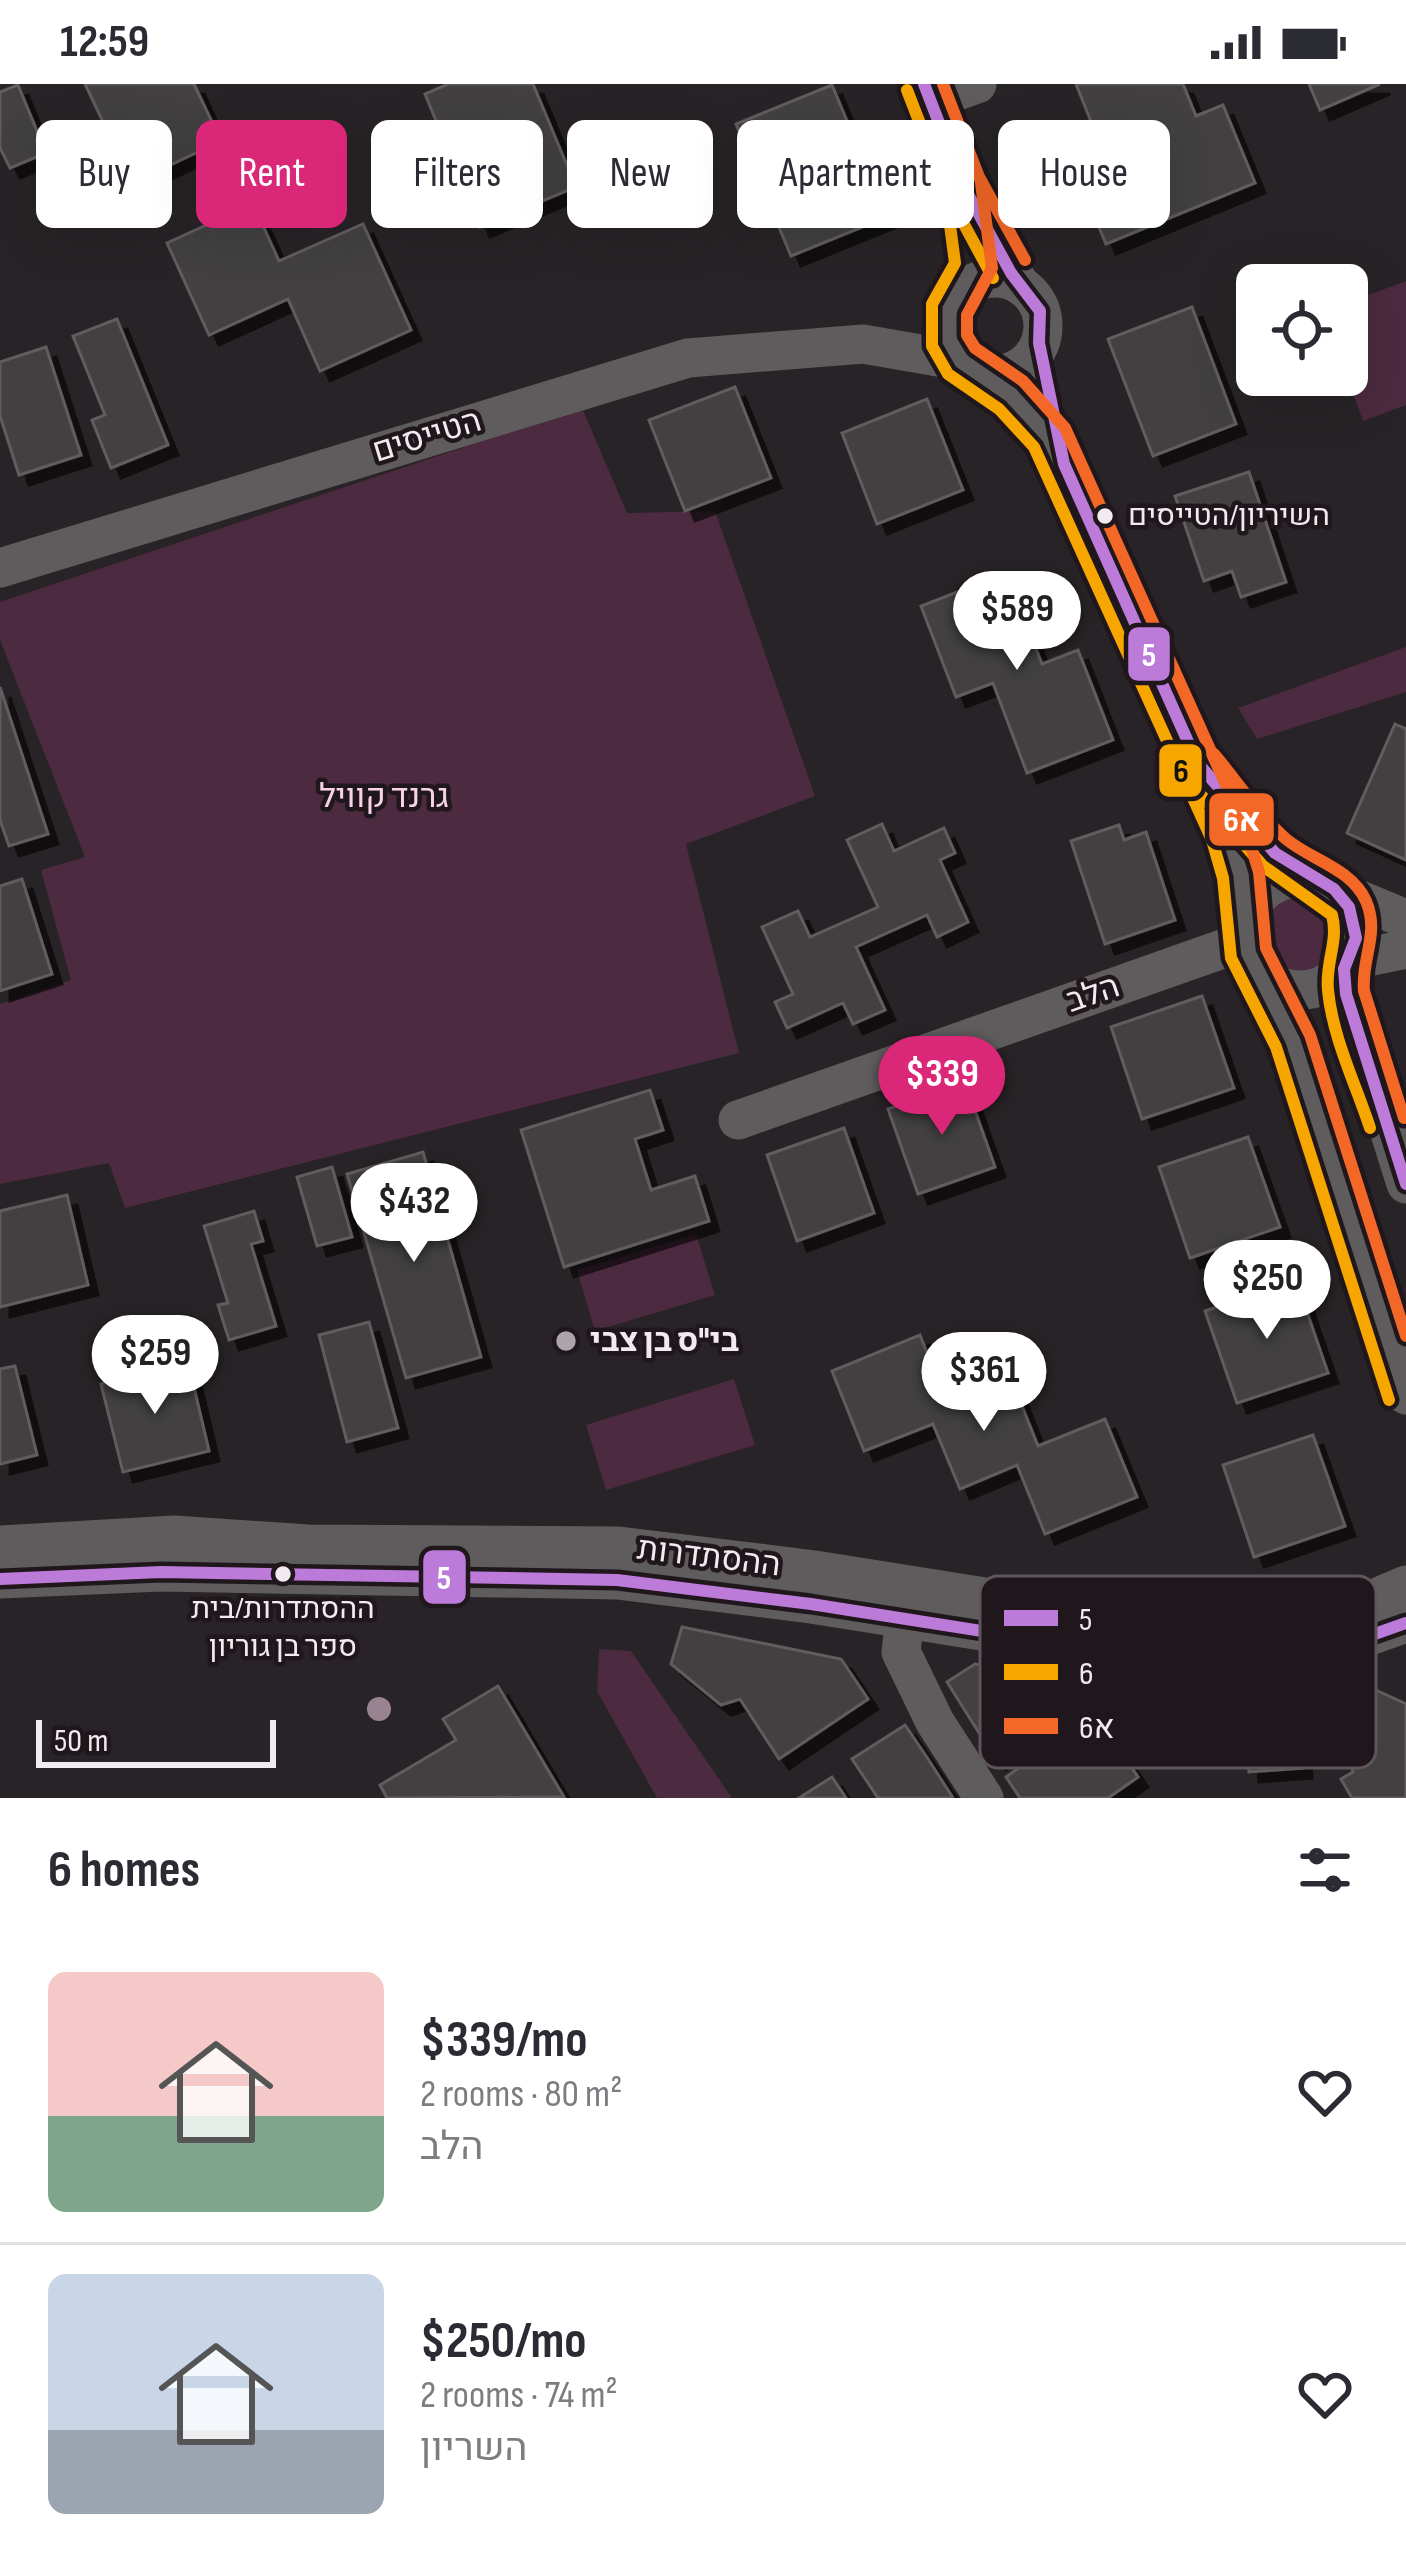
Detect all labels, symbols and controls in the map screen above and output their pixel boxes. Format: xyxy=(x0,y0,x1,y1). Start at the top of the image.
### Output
text: 12:59 xyxy=(60,15,149,70)
chip: Buy xyxy=(36,120,172,228)
chip: Rent xyxy=(196,120,347,228)
chip: Filters xyxy=(371,120,543,228)
chip: New xyxy=(567,120,713,228)
chip: Apartment xyxy=(737,120,974,228)
chip: House xyxy=(998,120,1170,228)
map controls xyxy=(1236,264,1368,396)
button: locate xyxy=(1236,264,1368,396)
street label: הטייסים xyxy=(368,401,486,471)
place label: השיריון/הטייסים xyxy=(1128,498,1330,534)
marker: השיריון/הטייסים xyxy=(1094,505,1116,527)
pin: $589 xyxy=(946,571,1088,673)
text: $589 xyxy=(980,586,1054,633)
line badge: 5 xyxy=(1126,625,1172,683)
text: 5 xyxy=(1142,636,1156,676)
line badge: 6 xyxy=(1157,742,1204,799)
text: 6 xyxy=(1173,752,1189,792)
park label: גרנד קוויל xyxy=(319,777,449,817)
line badge: 6א xyxy=(1207,791,1276,848)
text: 6א xyxy=(1223,801,1261,841)
street label: הלב xyxy=(1061,966,1125,1022)
pin: $339 xyxy=(871,1036,1013,1138)
text: $339 xyxy=(905,1051,979,1098)
pin: $432 xyxy=(343,1163,485,1265)
text: $432 xyxy=(378,1178,450,1225)
pin: $250 xyxy=(1196,1240,1338,1342)
text: $250 xyxy=(1231,1255,1303,1302)
pin: $259 xyxy=(84,1315,226,1417)
place label: בי"ס בן צבי xyxy=(590,1321,739,1361)
marker: בי"ס בן צבי xyxy=(553,1328,579,1354)
text: $259 xyxy=(119,1330,191,1377)
pin: $361 xyxy=(913,1332,1055,1434)
text: $361 xyxy=(948,1347,1020,1394)
street label: ההסתדרות xyxy=(635,1528,783,1586)
line badge: 5 xyxy=(421,1548,468,1606)
text: 5 xyxy=(437,1559,451,1599)
marker: ההסתדרות/בית ספר בן גוריון xyxy=(272,1563,294,1585)
legend xyxy=(980,1576,1376,1768)
place label: ההסתדרות/בית ספר בן גוריון xyxy=(191,1591,375,1665)
text: 5 xyxy=(1079,1600,1092,1640)
text: 6 xyxy=(1079,1654,1093,1694)
text: 6א xyxy=(1079,1708,1115,1748)
scale bar xyxy=(36,1714,276,1767)
text: 50 m xyxy=(54,1721,108,1761)
icon: filters xyxy=(1292,1837,1358,1903)
text: 6 homes xyxy=(48,1840,200,1901)
text: $339/mo xyxy=(420,2010,587,2071)
icon: home xyxy=(144,2020,288,2164)
icon: heart xyxy=(1292,2059,1358,2125)
text: 2 rooms · 80 m² xyxy=(420,2071,622,2118)
text: הלב xyxy=(420,2124,484,2171)
text: $250/mo xyxy=(420,2311,586,2372)
icon: home xyxy=(144,2322,288,2466)
icon: heart xyxy=(1292,2361,1358,2427)
text: 2 rooms · 74 m² xyxy=(420,2372,618,2419)
text: השריון xyxy=(420,2425,528,2472)

